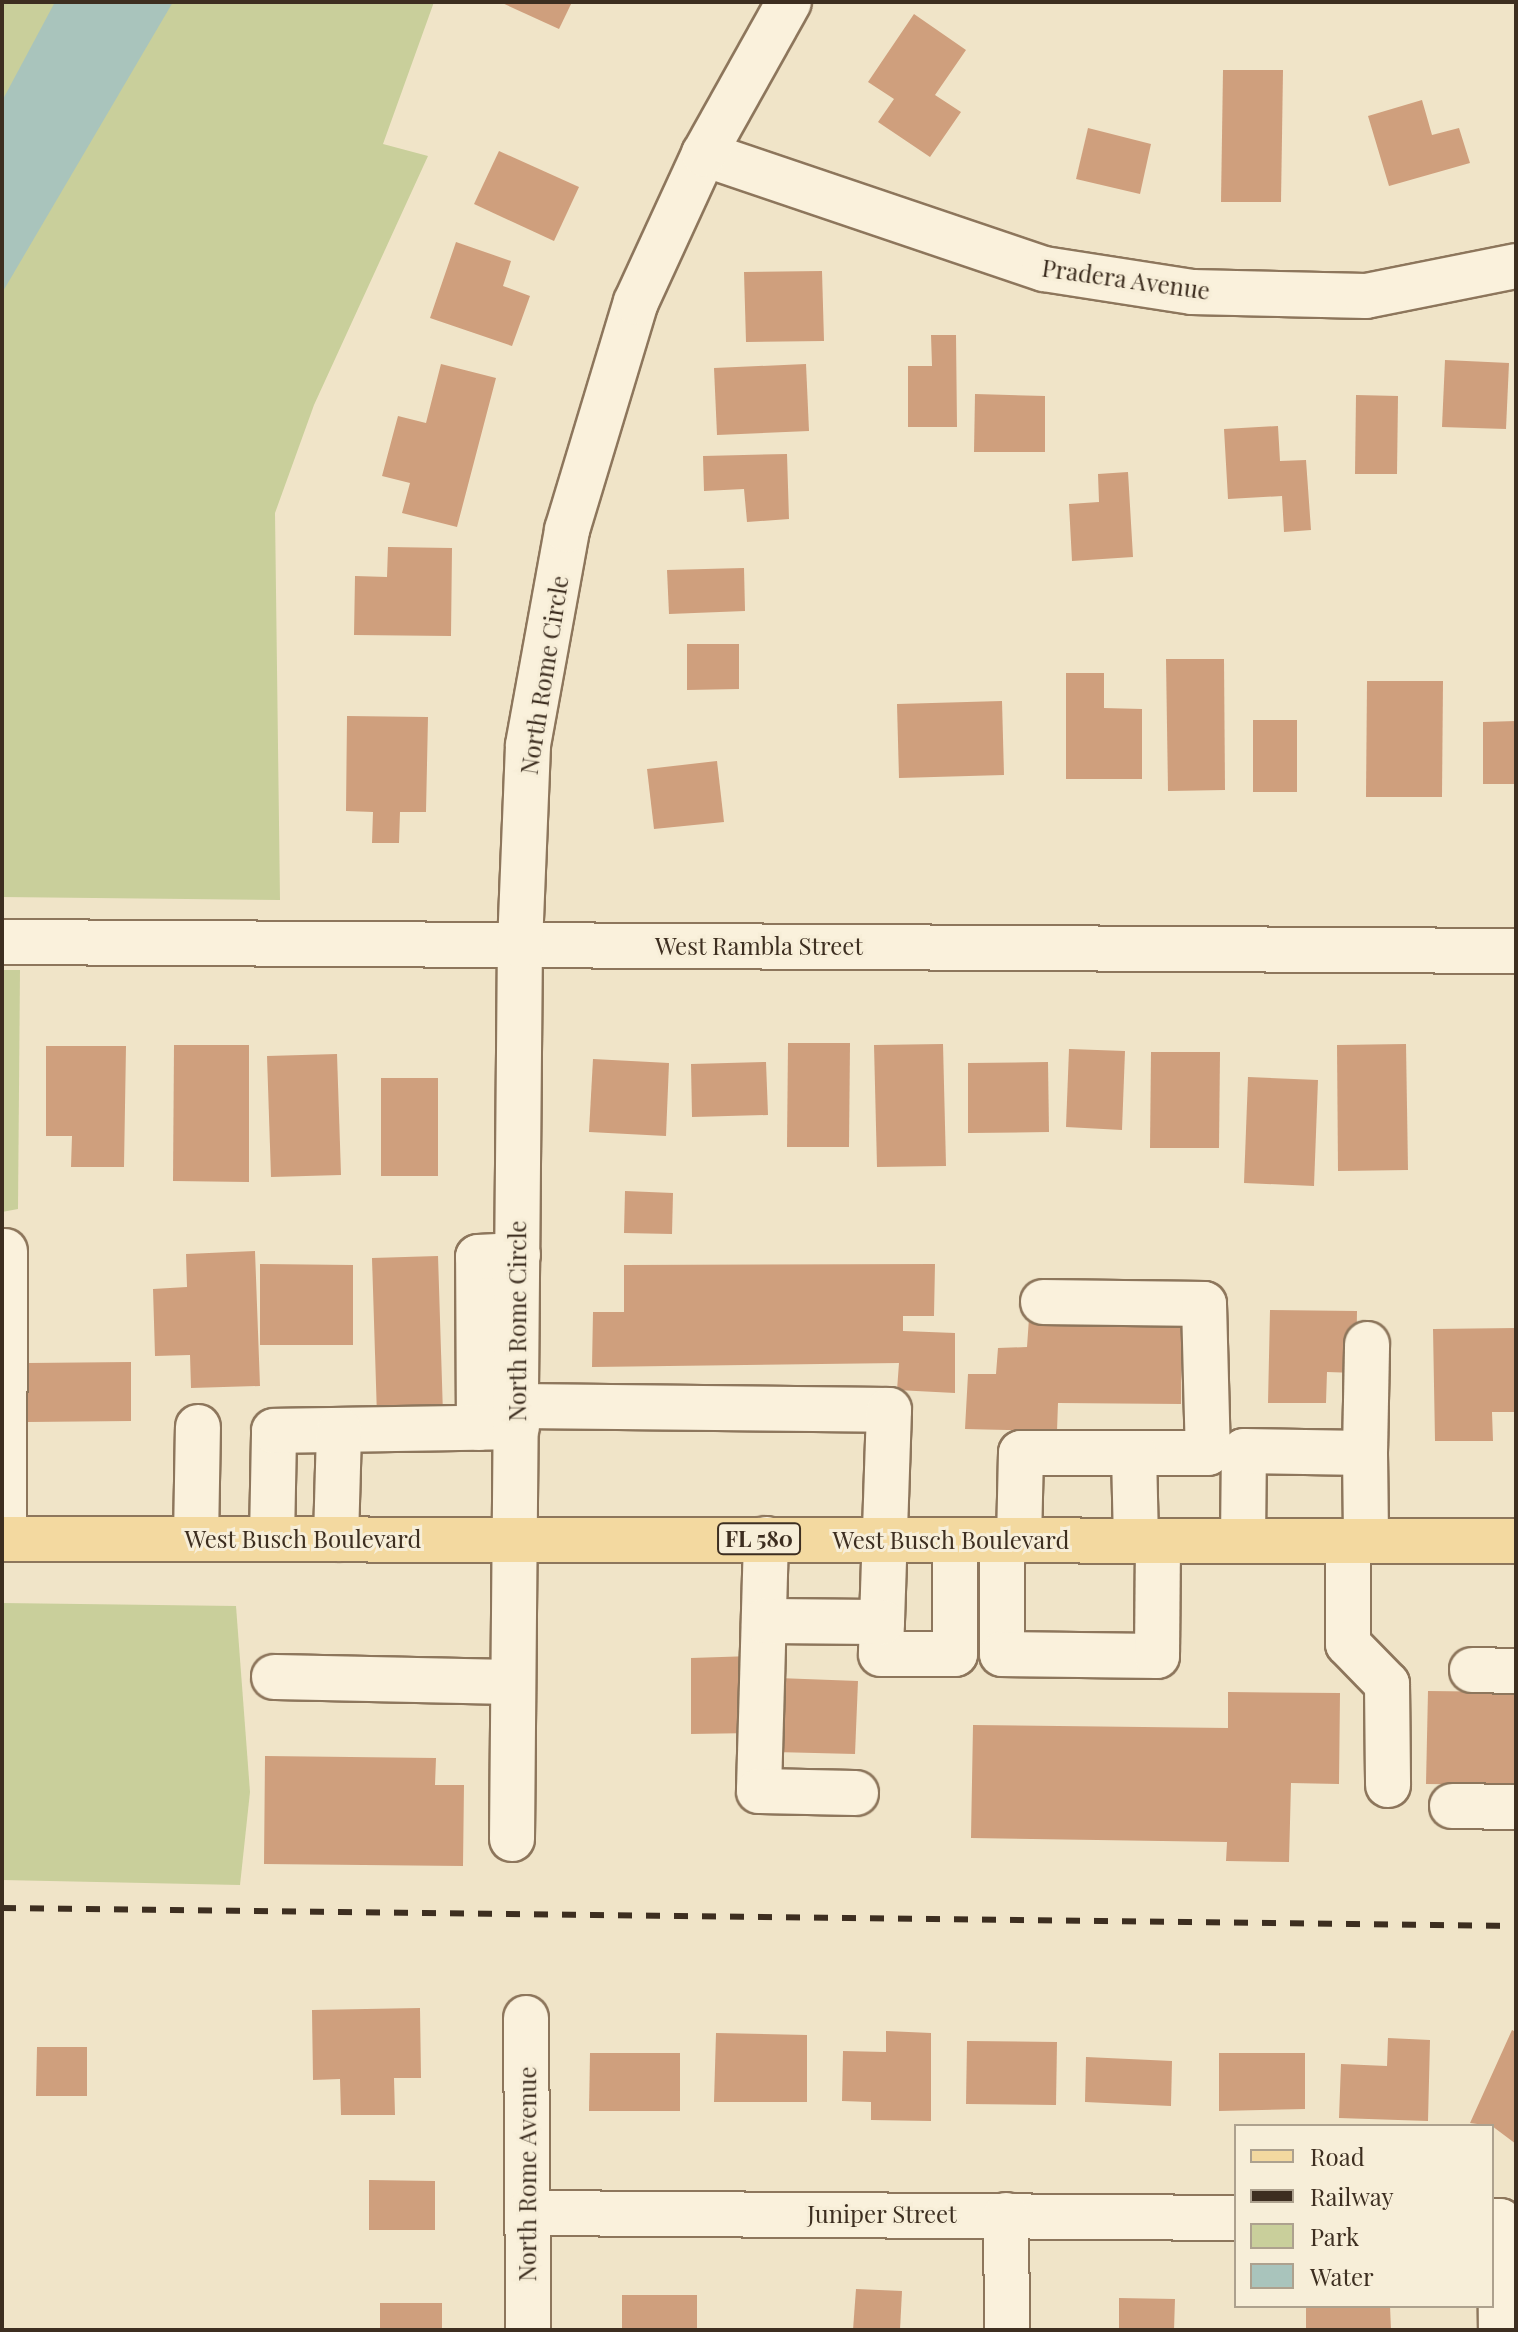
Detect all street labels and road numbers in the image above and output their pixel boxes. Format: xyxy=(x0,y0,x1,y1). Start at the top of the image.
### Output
street label: Pradera Avenue xyxy=(1040,253,1212,305)
street label: North Rome Circle xyxy=(514,573,574,777)
street label: West Rambla Street xyxy=(655,932,863,960)
street label: North Rome Circle xyxy=(503,1220,531,1422)
road number: FL 580 xyxy=(715,1521,803,1557)
street label: West Busch Boulevard xyxy=(184,1525,422,1553)
street label: West Busch Boulevard xyxy=(832,1526,1070,1554)
street label: North Rome Avenue xyxy=(513,2066,541,2282)
street label: Juniper Street xyxy=(807,2200,957,2228)

